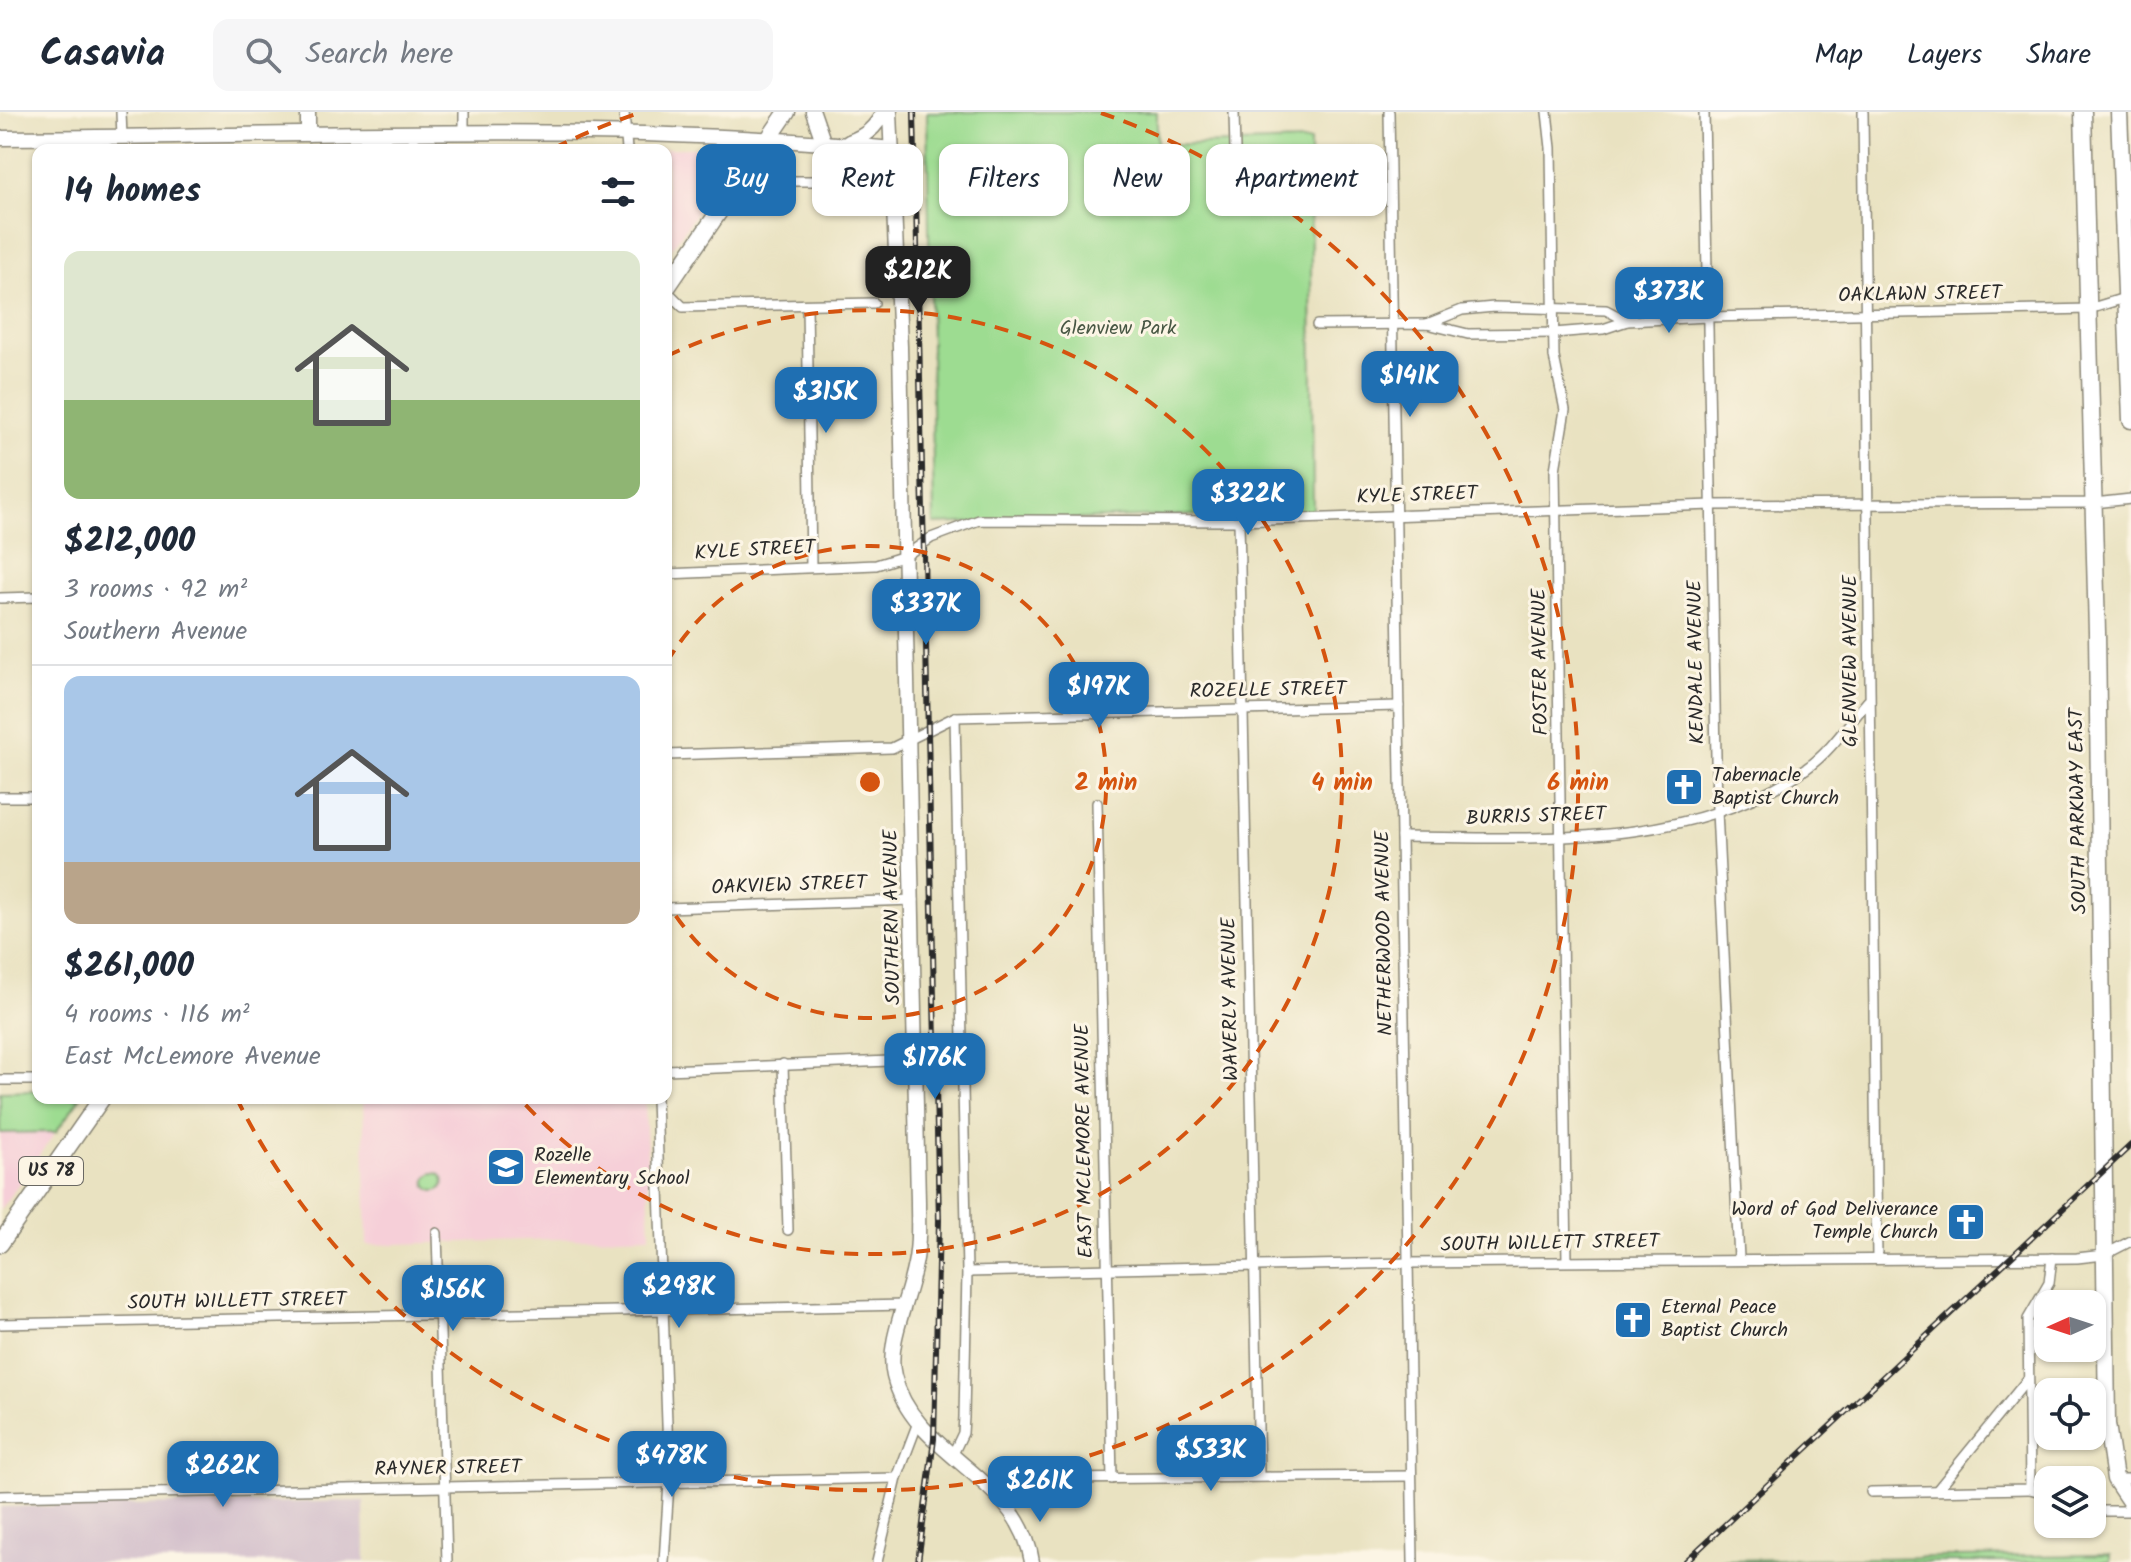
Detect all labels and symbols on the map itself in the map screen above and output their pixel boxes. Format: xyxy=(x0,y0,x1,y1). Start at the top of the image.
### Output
pin: $212K xyxy=(862,246,974,314)
pin: $373K xyxy=(1613,267,1725,335)
street label: OAKLAWN STREET xyxy=(1838,278,2004,312)
park label: Glenview Park xyxy=(1060,313,1177,345)
pin: $141K xyxy=(1354,351,1466,419)
pin: $315K xyxy=(770,367,882,435)
pin: $322K xyxy=(1192,469,1304,537)
street label: KYLE STREET xyxy=(1356,478,1480,514)
street label: KYLE STREET xyxy=(694,532,819,570)
street label: GLENVIEW AVENUE xyxy=(1835,574,1867,747)
street label: KENDALE AVENUE xyxy=(1680,578,1714,745)
pin: $337K xyxy=(870,579,982,647)
street label: FOSTER AVENUE xyxy=(1524,587,1558,736)
pin: $197K xyxy=(1043,662,1155,730)
street label: ROZELLE STREET xyxy=(1189,674,1349,708)
street label: SOUTH PARKWAY EAST xyxy=(2061,705,2097,914)
place label: Tabernacle Baptist Church xyxy=(1712,760,1839,815)
text: 2 min xyxy=(1075,764,1137,803)
text: 4 min xyxy=(1311,764,1373,803)
text: 6 min xyxy=(1547,764,1609,803)
church icon: Tabernacle Baptist Church xyxy=(1663,766,1705,808)
centre of rings xyxy=(856,768,884,796)
street label: BURRIS STREET xyxy=(1465,798,1609,835)
street label: SOUTHERN AVENUE xyxy=(875,828,911,1005)
street label: NETHERWOOD AVENUE xyxy=(1367,829,1403,1036)
street label: OAKVIEW STREET xyxy=(711,867,870,905)
street label: WAVERLY AVENUE xyxy=(1214,915,1248,1081)
street label: EAST MCLEMORE AVENUE xyxy=(1067,1022,1103,1259)
pin: $176K xyxy=(879,1033,991,1101)
place label: Rozelle Elementary School xyxy=(534,1140,690,1195)
school or university icon: Rozelle Elementary School xyxy=(485,1146,527,1188)
road number: US 78 xyxy=(19,1157,83,1185)
place label: Word of God Deliverance Temple Church xyxy=(1731,1194,1938,1249)
church icon: Word of God Deliverance Temple Church xyxy=(1945,1201,1987,1243)
street label: SOUTH WILLETT STREET xyxy=(1440,1226,1662,1262)
pin: $298K xyxy=(623,1262,735,1330)
pin: $156K xyxy=(397,1265,509,1333)
street label: SOUTH WILLETT STREET xyxy=(127,1284,349,1320)
north arrow xyxy=(2034,1290,2106,1362)
place label: Eternal Peace Baptist Church xyxy=(1661,1292,1788,1347)
church icon: Eternal Peace Baptist Church xyxy=(1612,1299,1654,1341)
pin: $533K xyxy=(1155,1425,1267,1493)
pin: $478K xyxy=(616,1431,728,1499)
pin: $262K xyxy=(167,1441,279,1509)
street label: RAYNER STREET xyxy=(374,1452,524,1486)
pin: $261K xyxy=(984,1456,1096,1524)

